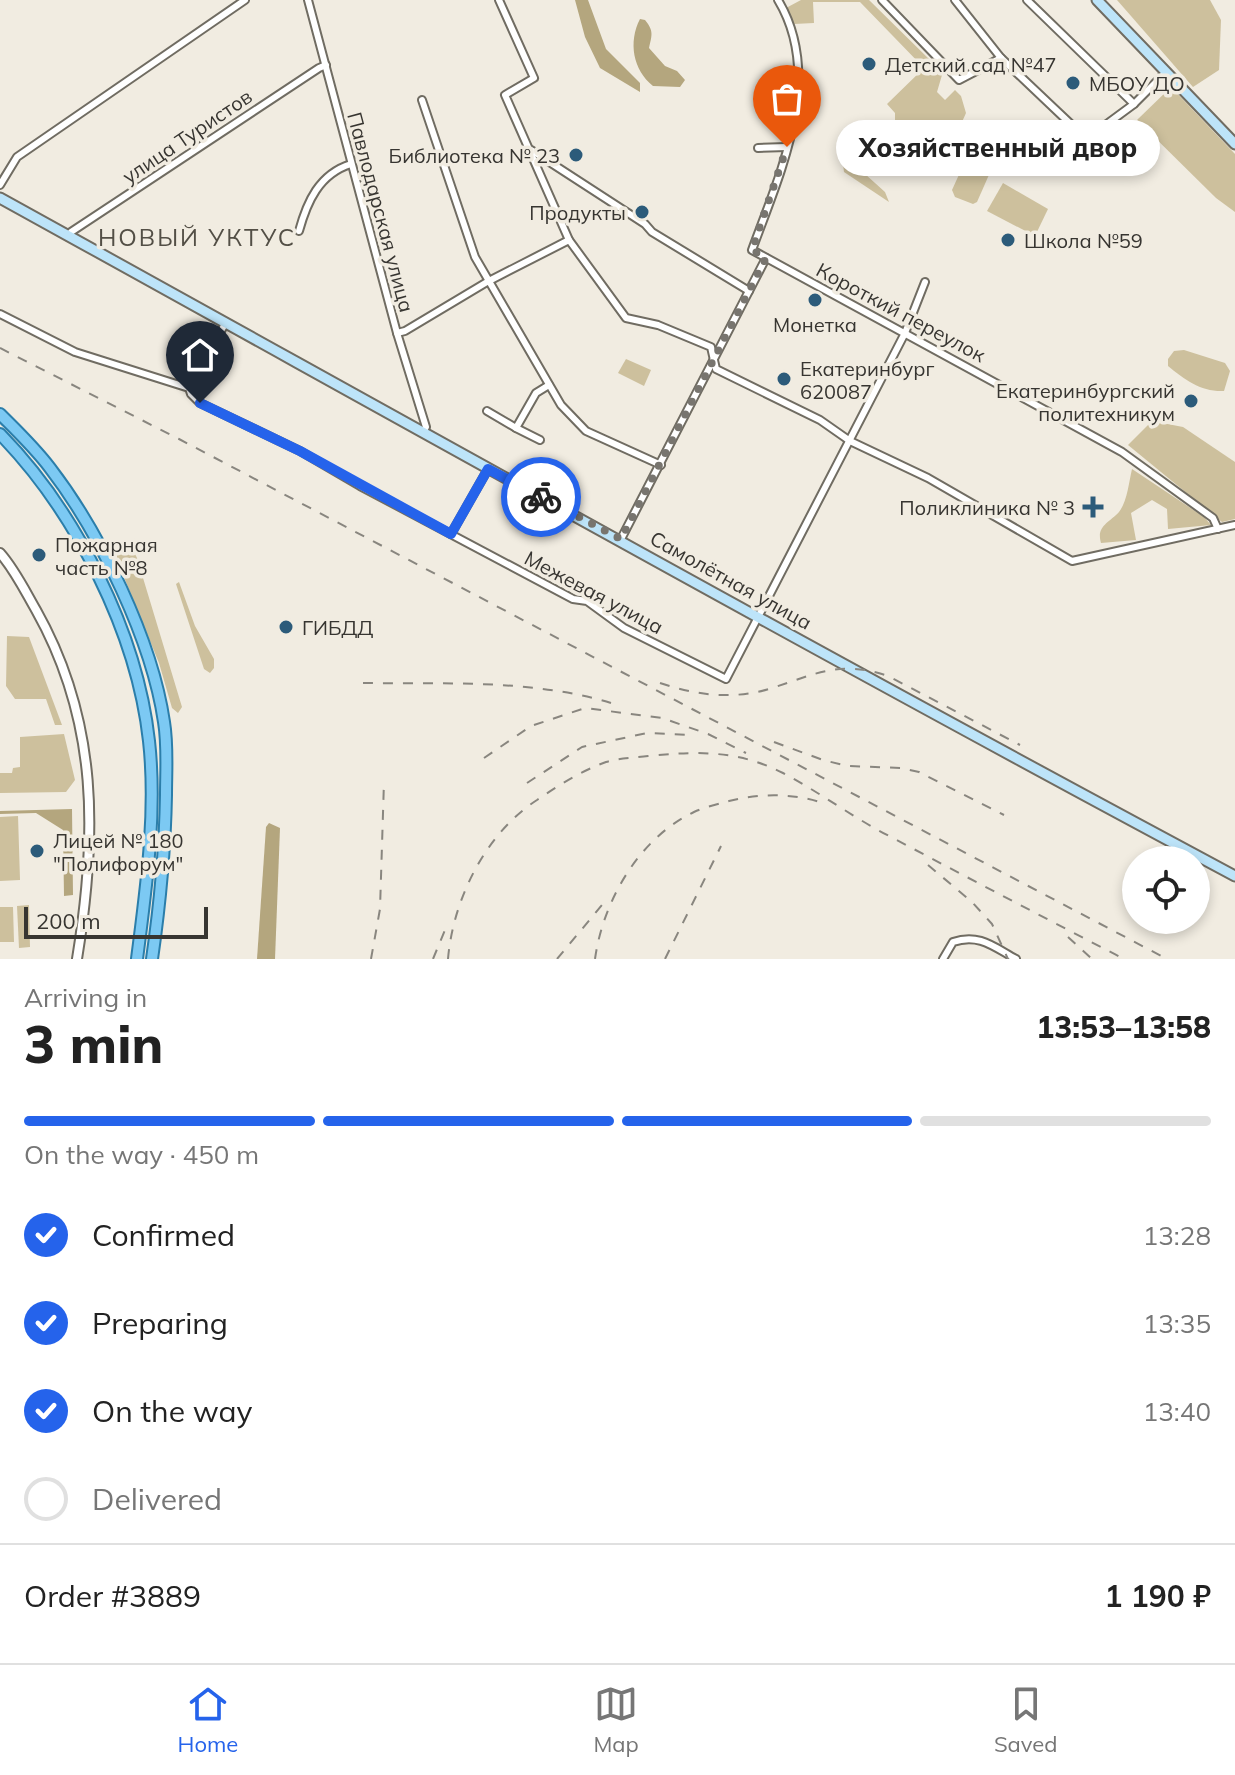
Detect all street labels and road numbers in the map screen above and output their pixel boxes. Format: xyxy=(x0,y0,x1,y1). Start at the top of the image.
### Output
street label: улица Туристов xyxy=(117,83,257,189)
street label: Павлодарская улица xyxy=(342,109,420,315)
street label: Короткий переулок xyxy=(812,257,990,367)
street label: Самолётная улица xyxy=(646,525,816,635)
street label: Межевая улица xyxy=(520,545,668,639)

